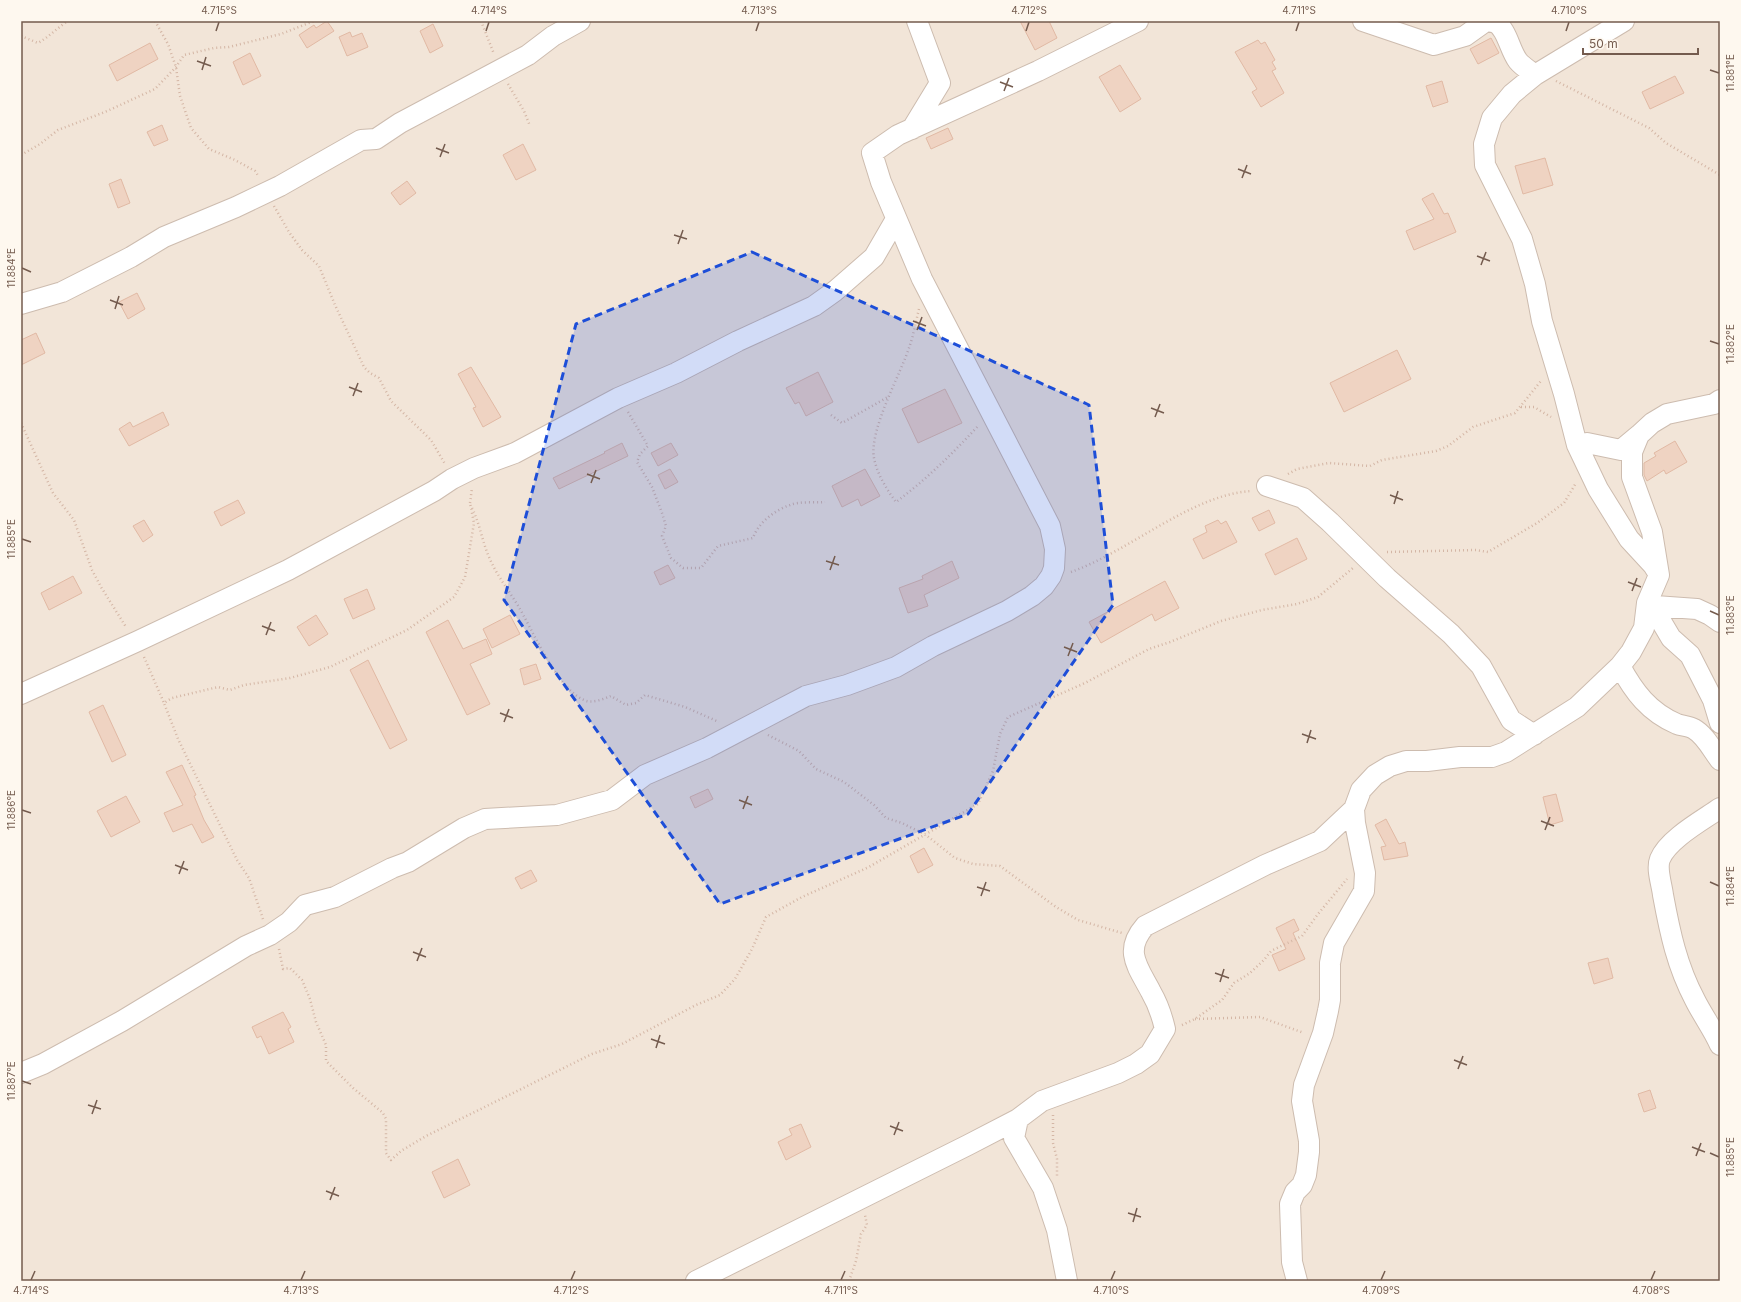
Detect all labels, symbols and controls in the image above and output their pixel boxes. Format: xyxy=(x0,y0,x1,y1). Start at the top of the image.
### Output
text: 4.715°S xyxy=(201,4,237,16)
text: 4.714°S xyxy=(471,4,507,16)
text: 4.713°S xyxy=(741,4,777,16)
text: 4.712°S xyxy=(1011,4,1047,16)
text: 4.711°S xyxy=(1282,4,1316,16)
text: 4.710°S xyxy=(1551,4,1587,16)
scale bar xyxy=(1583,30,1698,56)
text: 50 m xyxy=(1589,36,1618,51)
text: 11.881°E xyxy=(1724,54,1736,92)
text: 11.884°E xyxy=(5,248,17,288)
text: 11.882°E xyxy=(1724,324,1736,364)
text: 11.885°E xyxy=(5,519,17,559)
text: 11.883°E xyxy=(1724,595,1736,635)
text: 11.886°E xyxy=(5,790,17,830)
text: 11.884°E xyxy=(1724,866,1736,906)
text: 11.887°E xyxy=(5,1061,17,1101)
text: 11.885°E xyxy=(1724,1137,1736,1177)
text: 4.714°S xyxy=(13,1284,49,1296)
text: 4.713°S xyxy=(283,1284,319,1296)
text: 4.712°S xyxy=(553,1284,589,1296)
text: 4.711°S xyxy=(824,1284,858,1296)
text: 4.710°S xyxy=(1093,1284,1129,1296)
text: 4.709°S xyxy=(1362,1284,1400,1296)
text: 4.708°S xyxy=(1632,1284,1670,1296)

